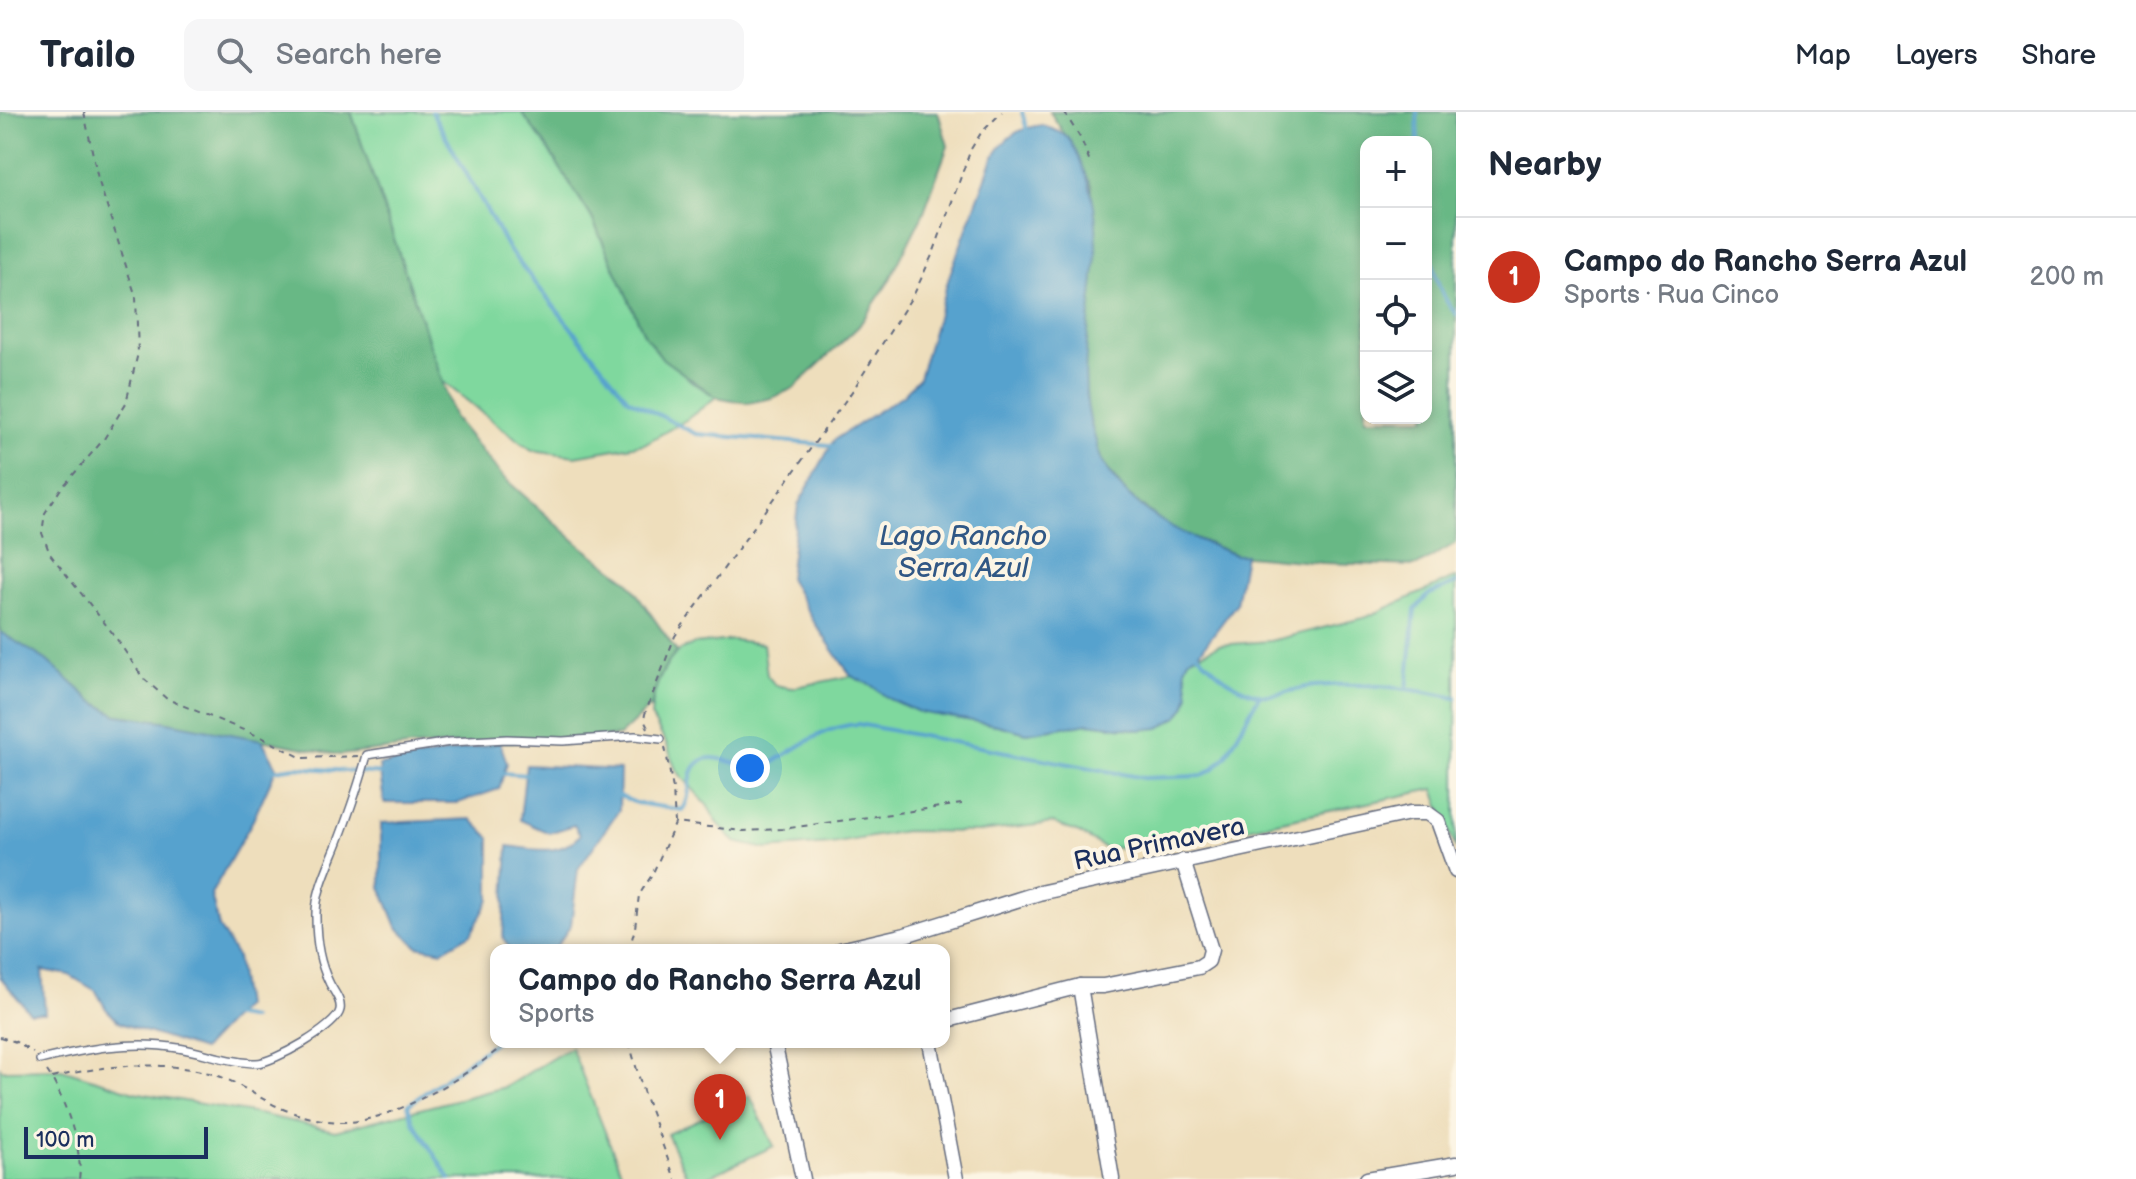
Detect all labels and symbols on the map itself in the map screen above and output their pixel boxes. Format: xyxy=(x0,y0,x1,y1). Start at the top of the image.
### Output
water label: Lago Rancho Serra Azul xyxy=(879,520,1047,585)
your location xyxy=(730,748,770,788)
street label: Rua Primavera xyxy=(1071,811,1248,878)
pin: 1 xyxy=(694,1074,746,1140)
scale bar xyxy=(24,1123,208,1159)

